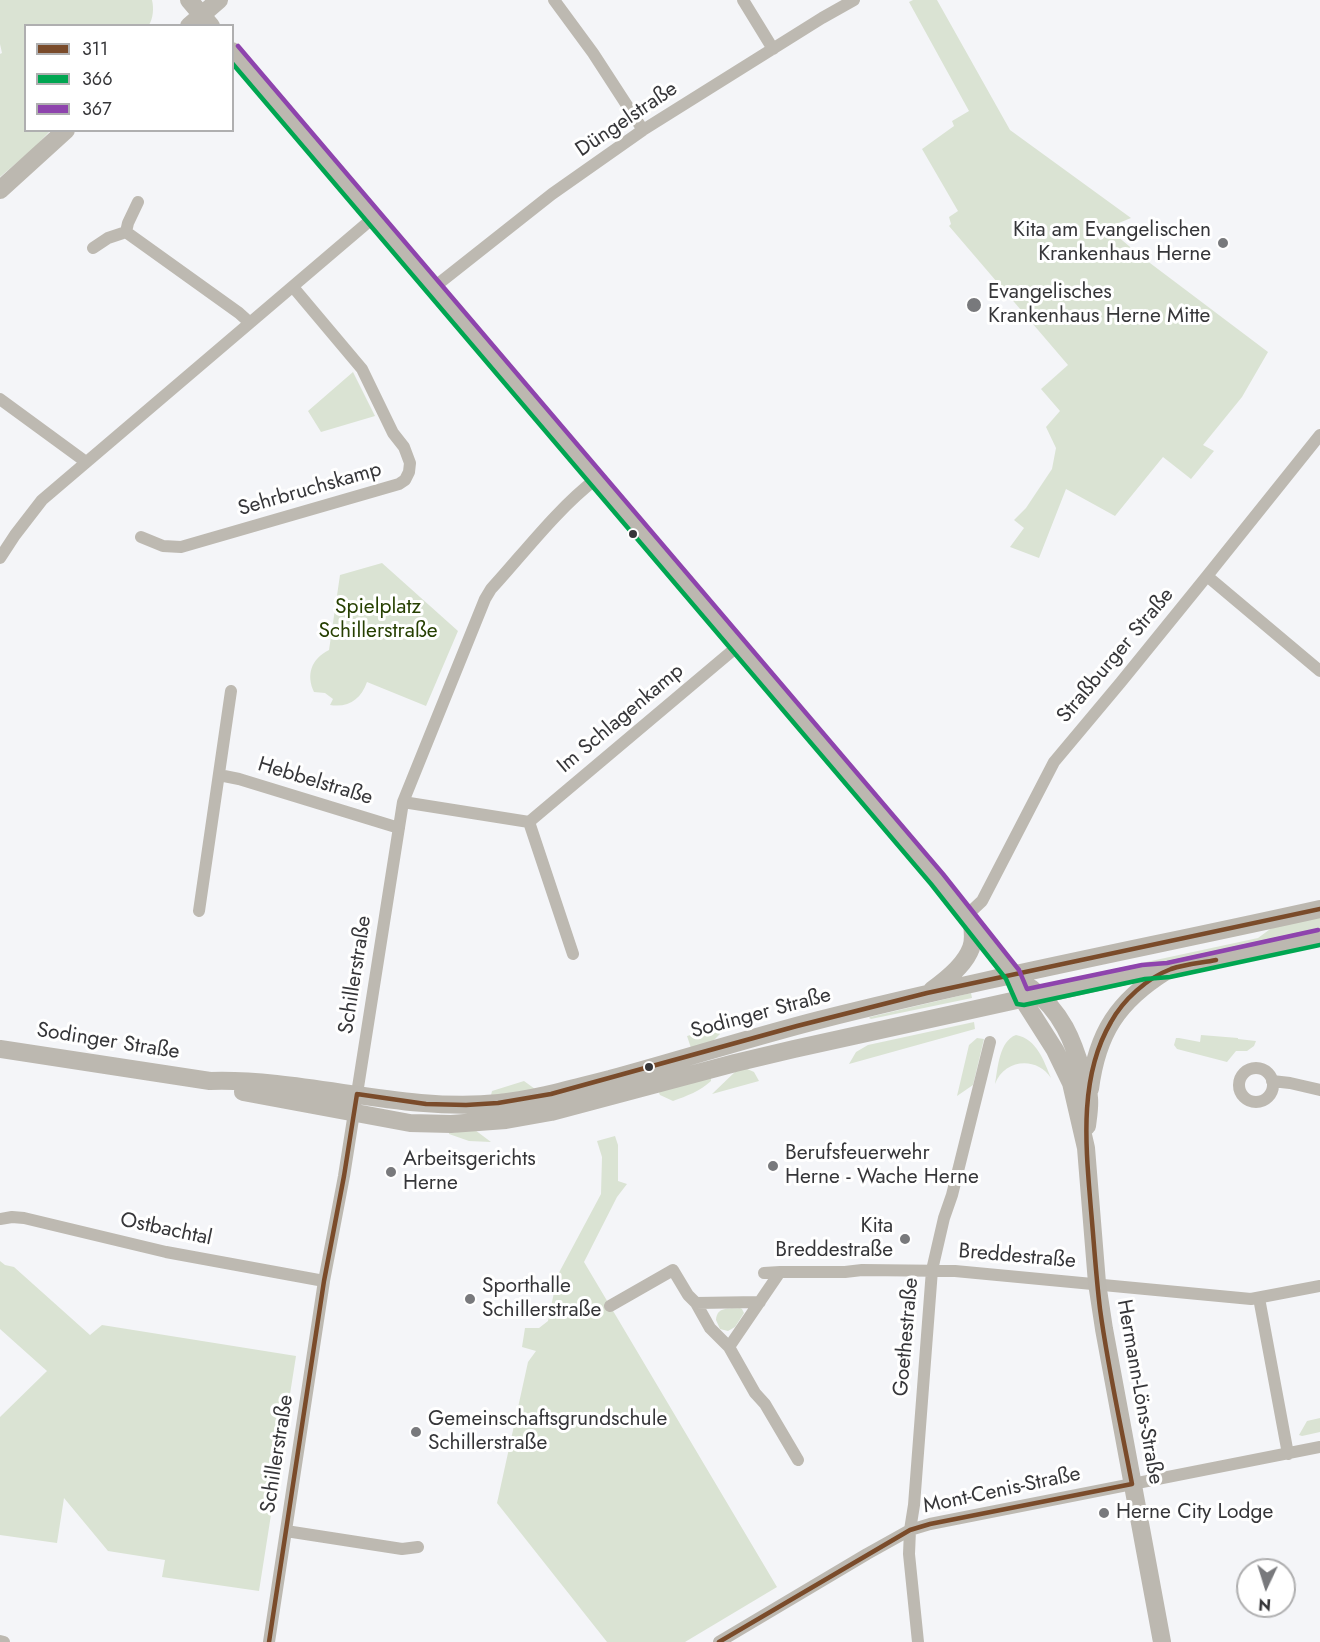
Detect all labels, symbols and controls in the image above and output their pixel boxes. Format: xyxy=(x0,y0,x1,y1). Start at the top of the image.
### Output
legend xyxy=(24,24,234,132)
text: 311 xyxy=(82,36,108,62)
text: 366 xyxy=(82,66,113,92)
street label: Düngelstraße xyxy=(571,77,683,163)
text: 367 xyxy=(82,96,112,122)
place label: Kita am Evangelischen Krankenhaus Herne xyxy=(1013,218,1211,268)
marker: Kita am Evangelischen Krankenhaus Herne xyxy=(1216,236,1230,250)
place label: Evangelisches Krankenhaus Herne Mitte xyxy=(988,280,1210,330)
marker: Evangelisches Krankenhaus Herne Mitte xyxy=(965,296,983,314)
street label: Sehrbruchskamp xyxy=(235,457,385,523)
unlabelled marker xyxy=(627,528,639,540)
street label: Straßburger Straße xyxy=(1052,583,1180,729)
park label: Spielplatz Schillerstraße xyxy=(318,595,438,645)
street label: Im Schlagenkamp xyxy=(553,659,689,779)
street label: Hebbelstraße xyxy=(254,753,376,811)
street label: Schillerstraße xyxy=(334,914,378,1036)
street label: Sodinger Straße xyxy=(688,983,834,1045)
street label: Sodinger Straße xyxy=(35,1018,181,1066)
unlabelled marker xyxy=(643,1061,655,1073)
place label: Berufsfeuerwehr Herne - Wache Herne xyxy=(785,1141,979,1191)
place label: Arbeitsgerichts Herne xyxy=(403,1147,536,1197)
marker: Berufsfeuerwehr Herne - Wache Herne xyxy=(766,1159,780,1173)
marker: Arbeitsgerichts Herne xyxy=(384,1165,398,1179)
street label: Ostbachtal xyxy=(118,1208,214,1252)
place label: Kita Breddestraße xyxy=(775,1214,893,1264)
marker: Kita Breddestraße xyxy=(898,1232,912,1246)
street label: Breddestraße xyxy=(957,1239,1077,1275)
place label: Sporthalle Schillerstraße xyxy=(482,1274,601,1324)
street label: Goethestraße xyxy=(889,1277,925,1397)
marker: Sporthalle Schillerstraße xyxy=(463,1292,477,1306)
street label: Hermann-Löns-Straße xyxy=(1110,1298,1168,1486)
street label: Schillerstraße xyxy=(256,1393,300,1515)
place label: Gemeinschaftsgrundschule Schillerstraße xyxy=(428,1407,667,1457)
marker: Gemeinschaftsgrundschule Schillerstraße xyxy=(409,1425,423,1439)
street label: Mont-Cenis-Straße xyxy=(921,1462,1083,1520)
place label: Herne City Lodge xyxy=(1116,1500,1273,1526)
marker: Herne City Lodge xyxy=(1097,1506,1111,1520)
north arrow xyxy=(1236,1558,1296,1618)
text: N xyxy=(1258,1593,1272,1616)

